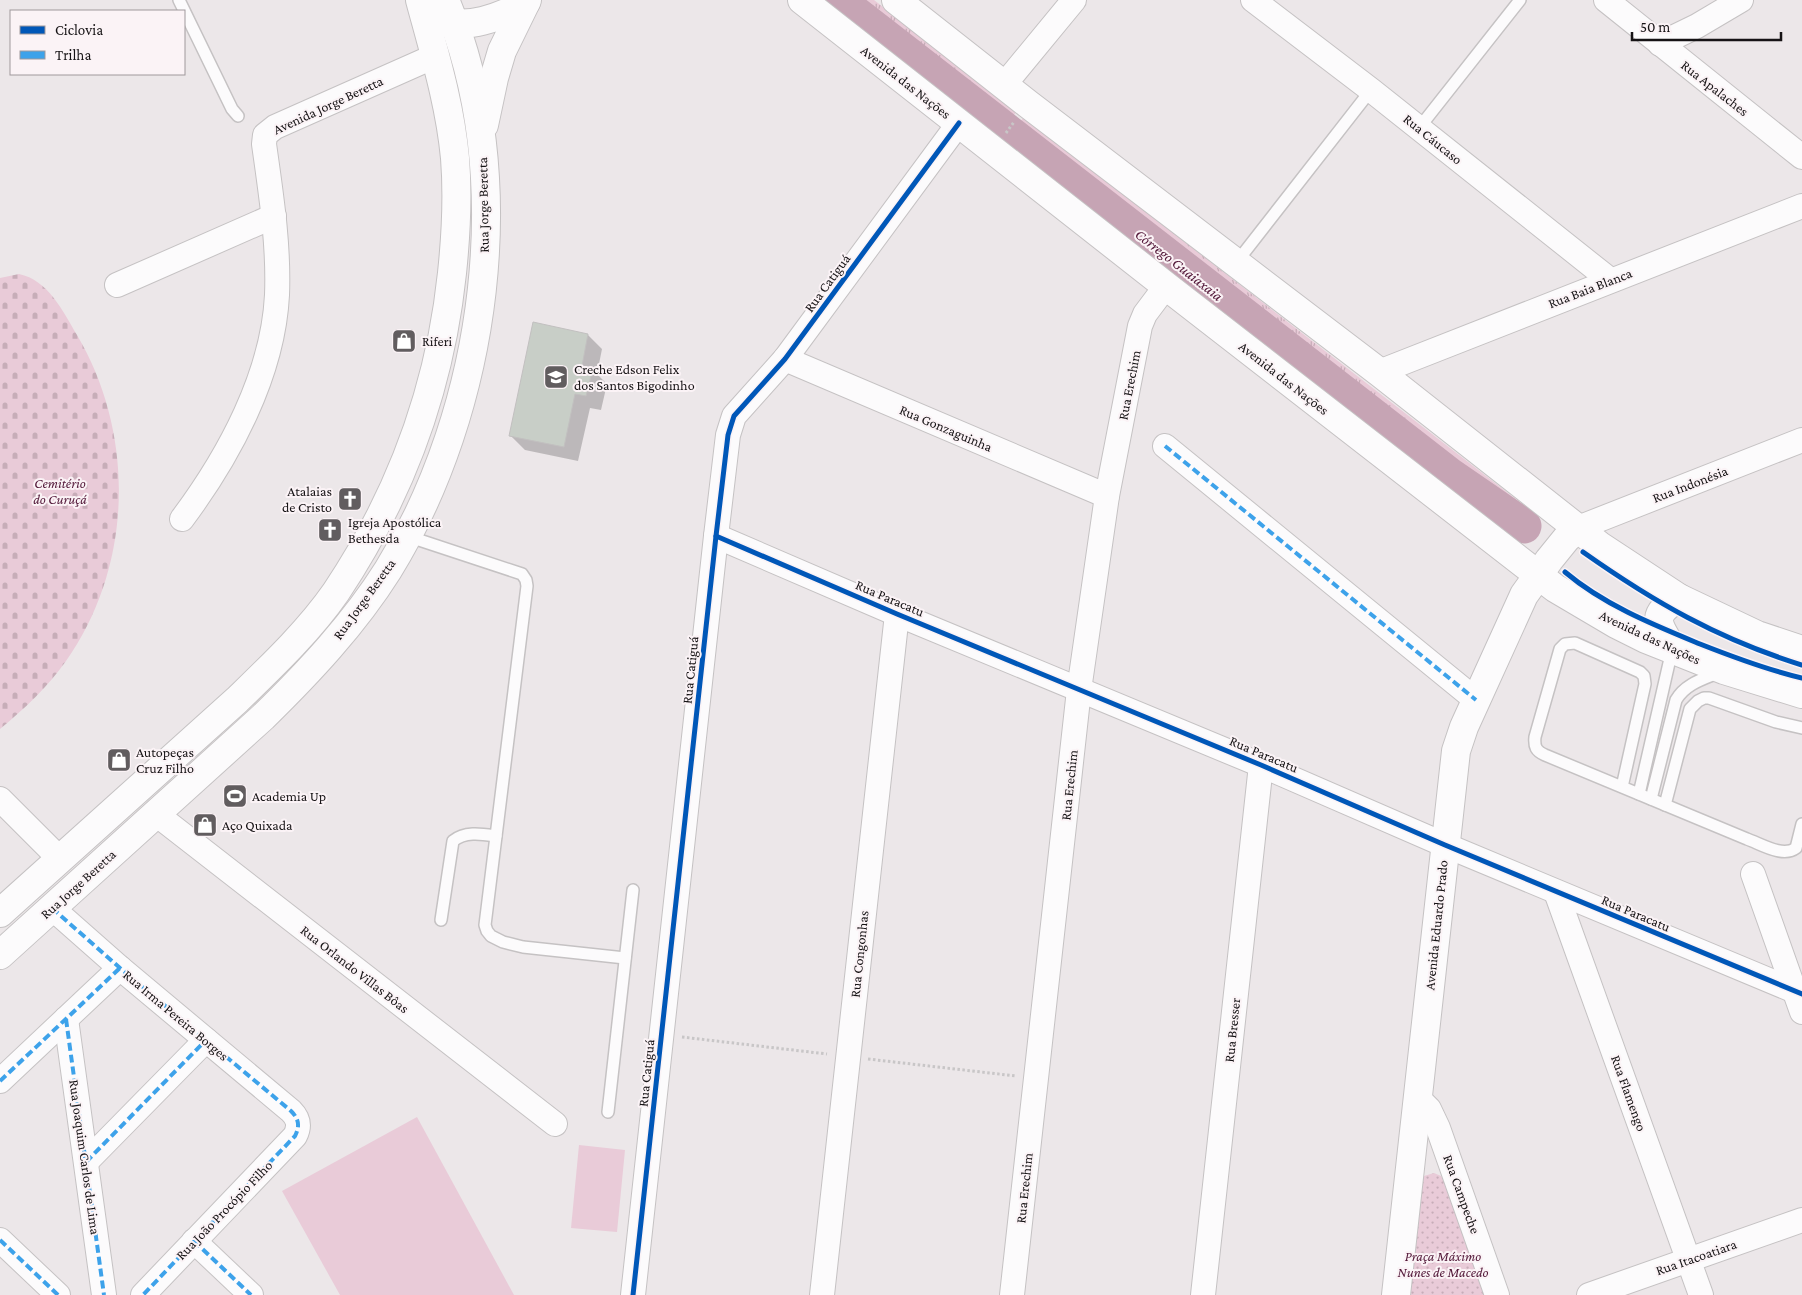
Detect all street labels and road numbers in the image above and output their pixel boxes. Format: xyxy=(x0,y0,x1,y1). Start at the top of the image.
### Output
street label: Avenida das Nações xyxy=(858,42,954,122)
street label: Rua Apalaches xyxy=(1678,57,1752,119)
street label: Avenida Jorge Beretta xyxy=(271,72,386,137)
street label: Rua Cáucaso xyxy=(1400,110,1466,168)
street label: Rua Jorge Beretta xyxy=(474,156,492,253)
street label: Rua Catiguá xyxy=(801,250,854,315)
street label: Rua Baia Blanca xyxy=(1546,264,1635,311)
street label: Avenida das Nações xyxy=(1236,338,1332,418)
street label: Rua Erechim xyxy=(1114,349,1144,421)
street label: Rua Gonzaguinha xyxy=(897,401,995,455)
street label: Rua Indonésia xyxy=(1650,462,1730,506)
street label: Rua Jorge Beretta xyxy=(329,555,399,642)
street label: Rua Paracatu xyxy=(853,576,927,620)
street label: Avenida das Nações xyxy=(1597,607,1703,667)
street label: Rua Catiguá xyxy=(679,635,702,705)
street label: Rua Paracatu xyxy=(1227,732,1301,776)
street label: Rua Erechim xyxy=(1057,749,1081,821)
street label: Rua Jorge Beretta xyxy=(37,846,119,922)
street label: Avenida Eduardo Prado xyxy=(1421,859,1451,991)
street label: Rua Paracatu xyxy=(1599,891,1673,935)
street label: Rua Congonhas xyxy=(846,910,872,998)
street label: Rua Orlando Villas Bôas xyxy=(298,922,412,1016)
street label: Rua Irma Pereira Borges xyxy=(120,966,232,1064)
street label: Rua Bresser xyxy=(1221,997,1243,1063)
street label: Rua Catiguá xyxy=(635,1038,658,1108)
street label: Rua Flamengo xyxy=(1608,1053,1650,1133)
street label: Rua Joaquim Carlos de Lima xyxy=(66,1078,104,1236)
street label: Rua Erechim xyxy=(1012,1152,1036,1224)
street label: Rua Campeche xyxy=(1440,1152,1484,1236)
street label: Rua João Procópio Filho xyxy=(172,1157,276,1263)
street label: Rua Itacoatiara xyxy=(1653,1236,1739,1278)

